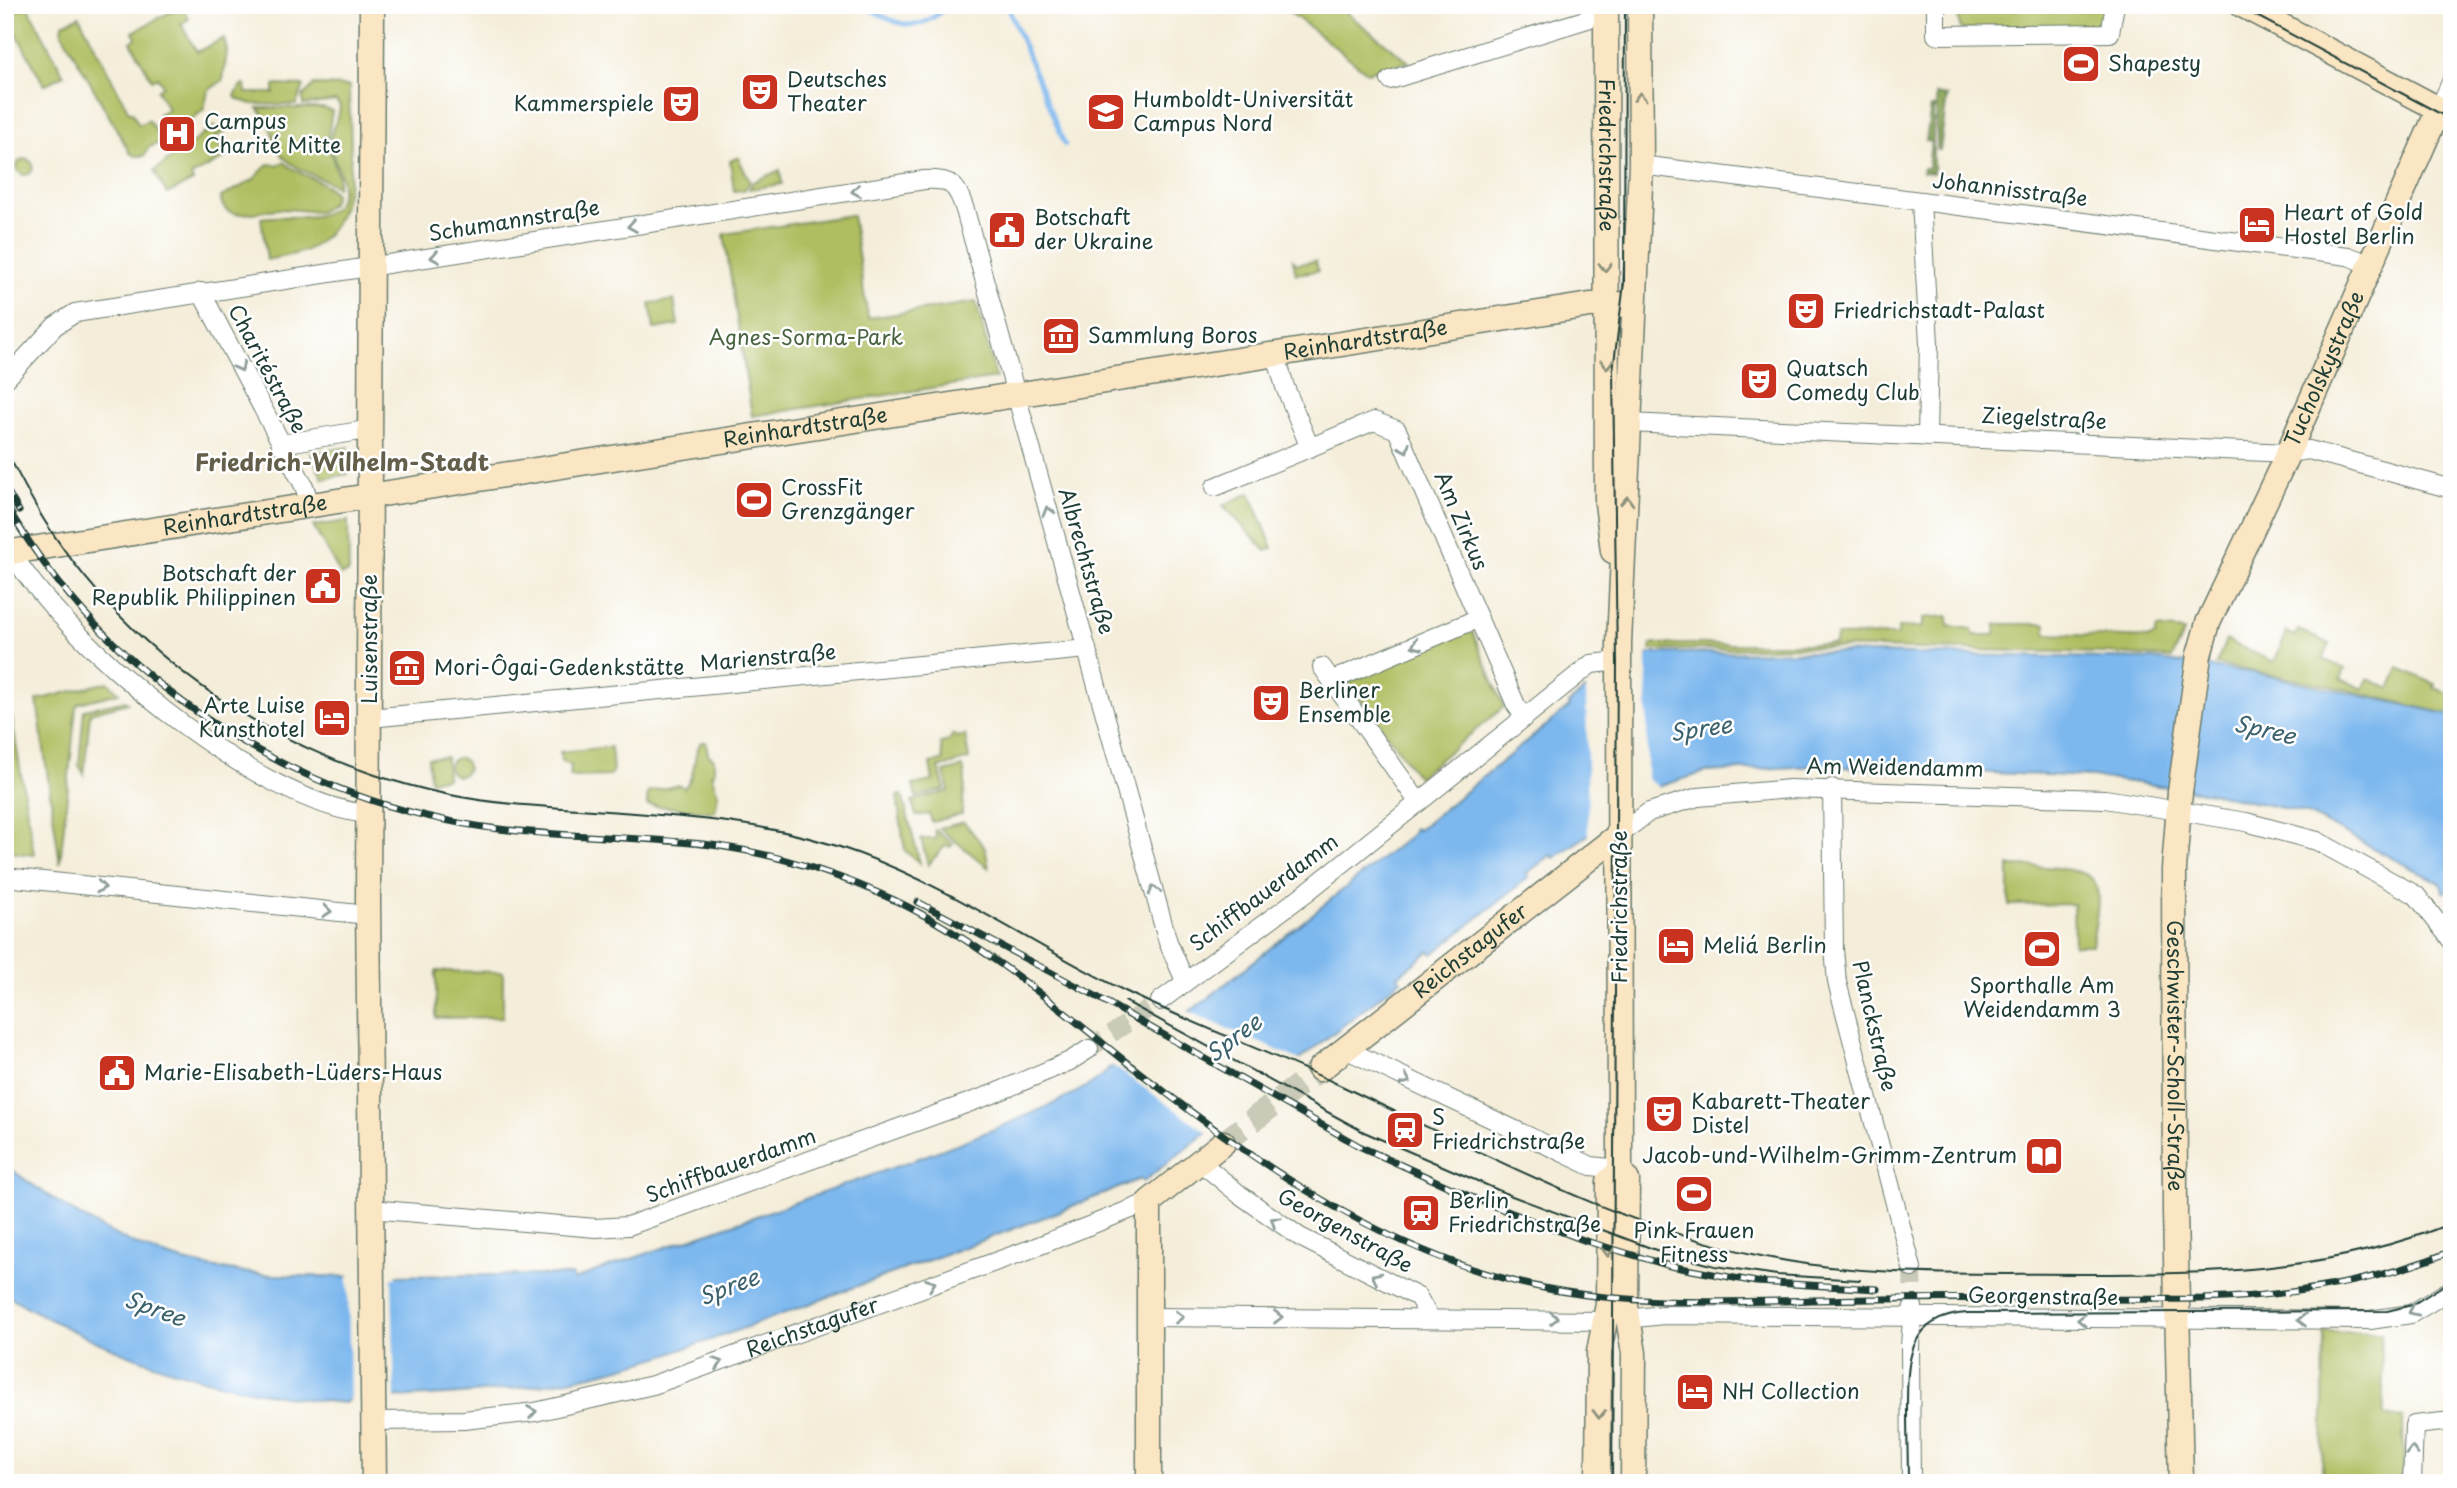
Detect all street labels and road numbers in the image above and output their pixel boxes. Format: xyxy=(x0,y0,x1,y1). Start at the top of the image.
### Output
street label: Friedrichstraße xyxy=(1592,78,1624,232)
street label: Johannisstraße xyxy=(1931,163,2090,213)
street label: Schumannstraße xyxy=(426,190,602,248)
street label: Tucholskystraße xyxy=(2275,285,2371,451)
street label: Charitéstraße xyxy=(221,298,316,438)
street label: Reinhardtstraße xyxy=(1281,310,1449,367)
street label: Reinhardtstraße xyxy=(721,397,889,454)
street label: Ziegelstraße xyxy=(1981,398,2108,436)
street label: Am Zirkus xyxy=(1428,466,1498,575)
street label: Albrechtstraße xyxy=(1052,483,1124,638)
street label: Reinhardtstraße xyxy=(160,485,329,542)
street label: Luisenstraße xyxy=(352,574,384,704)
street label: Marienstraße xyxy=(698,634,837,678)
street label: Am Weidendamm xyxy=(1806,748,1984,784)
street label: Schiffbauerdamm xyxy=(1182,825,1344,958)
street label: Friedrichstraße xyxy=(1602,830,1634,984)
street label: Reichstagufer xyxy=(1405,894,1534,1005)
street label: Geschwister-Scholl-Straße xyxy=(2160,920,2193,1191)
street label: Planckstraße xyxy=(1845,957,1907,1094)
street label: Schiffbauerdamm xyxy=(641,1118,820,1210)
street label: Georgenstraße xyxy=(1272,1179,1419,1280)
street label: Georgenstraße xyxy=(1968,1278,2118,1312)
street label: Reichstagufer xyxy=(741,1287,883,1364)

